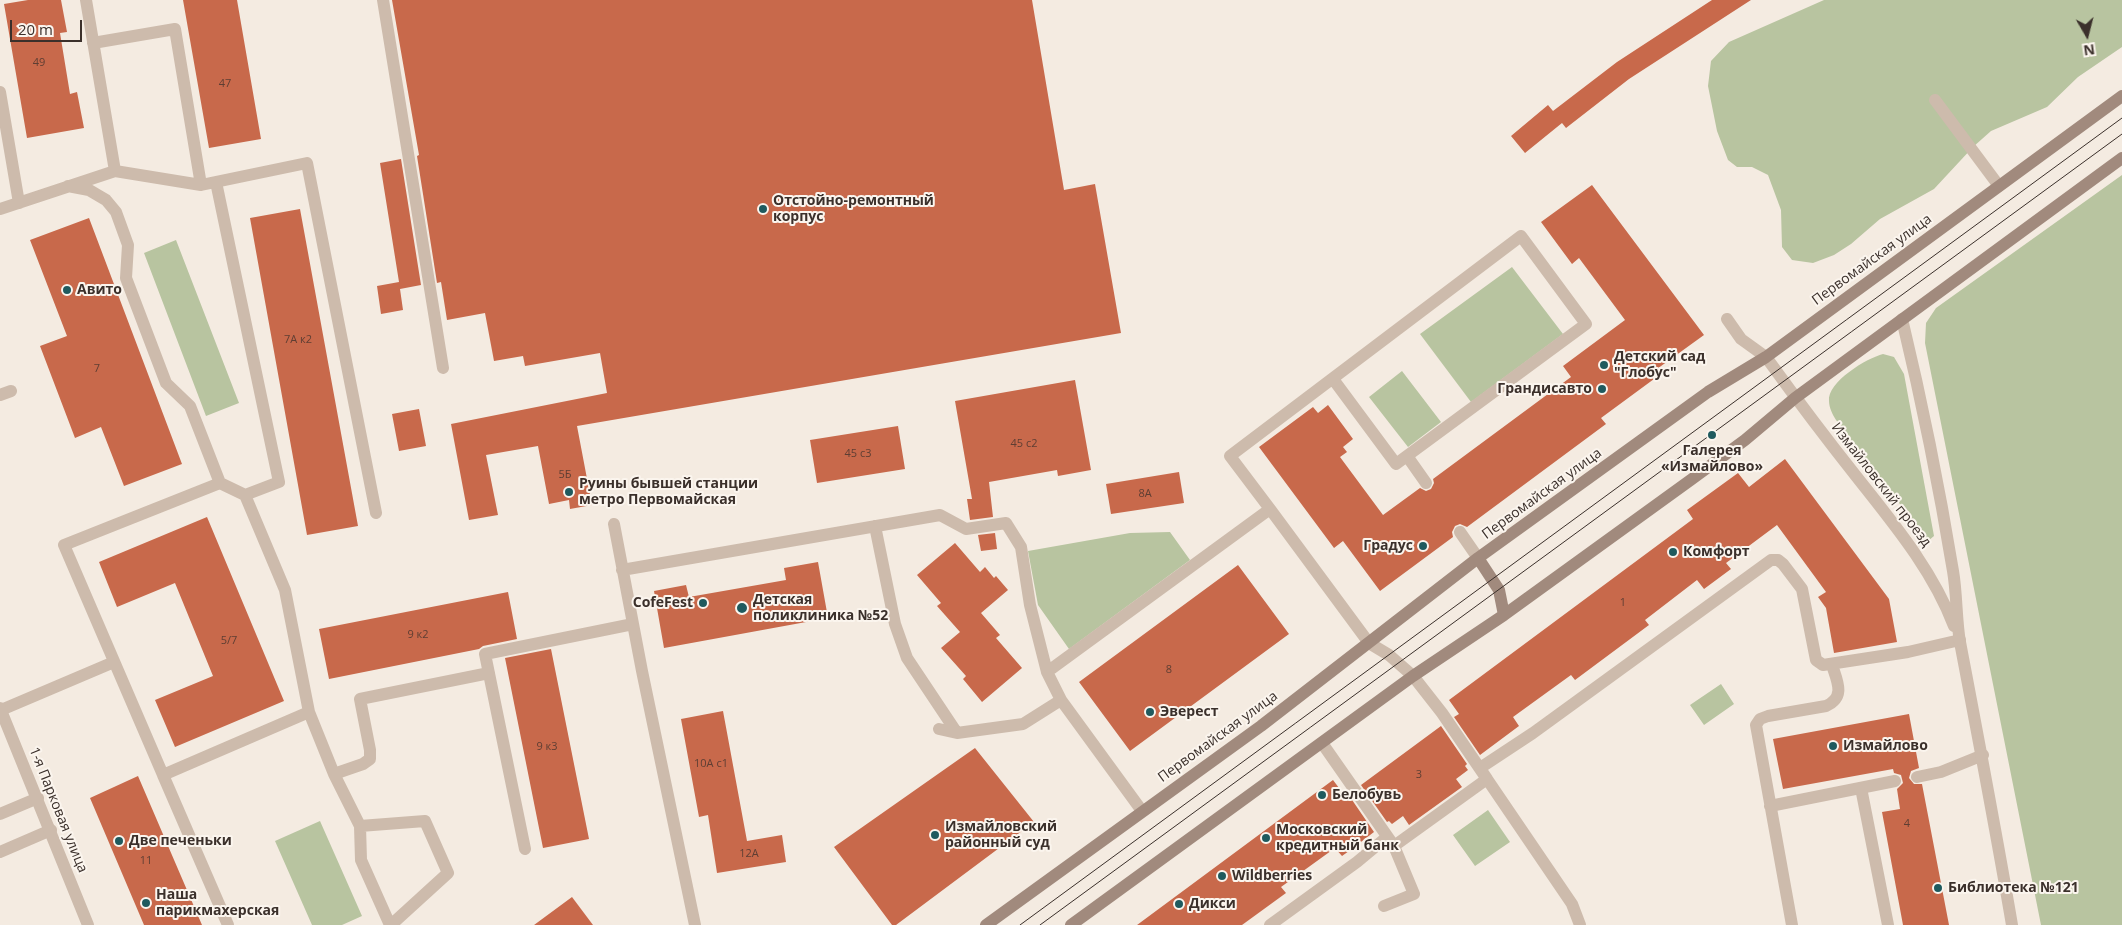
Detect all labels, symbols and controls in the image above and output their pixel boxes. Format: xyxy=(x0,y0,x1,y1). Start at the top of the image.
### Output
scale bar xyxy=(12,10,85,42)
north arrow xyxy=(2062,10,2112,60)
text: 20 m xyxy=(18,19,53,39)
text: N xyxy=(2082,40,2096,61)
house number: 49 xyxy=(33,56,45,70)
house number: 47 xyxy=(219,77,231,91)
place label: Отстойно-ремонтный корпус xyxy=(773,193,934,226)
marker: Отстойно-ремонтный корпус xyxy=(757,203,769,215)
street label: Первомайская улица xyxy=(1809,211,1935,309)
place label: Авито xyxy=(77,282,122,298)
marker: Авито xyxy=(61,284,73,296)
house number: 7А к2 xyxy=(284,333,312,347)
place label: Детский сад "Глобус" xyxy=(1614,349,1705,382)
marker: Детский сад "Глобус" xyxy=(1598,359,1610,371)
house number: 7 xyxy=(94,362,100,376)
place label: Грандисавто xyxy=(1497,381,1592,397)
marker: Грандисавто xyxy=(1596,383,1608,395)
street label: Измайловский проезд xyxy=(1827,420,1935,550)
marker: Галерея «Измайлово» xyxy=(1706,429,1718,441)
house number: 45 с2 xyxy=(1011,437,1037,451)
place label: Галерея «Измайлово» xyxy=(1661,443,1763,476)
street label: Первомайская улица xyxy=(1479,445,1605,543)
house number: 45 с3 xyxy=(845,447,871,461)
house number: 5Б xyxy=(558,468,572,482)
place label: Руины бывшей станции метро Первомайская xyxy=(579,476,758,508)
marker: Руины бывшей станции метро Первомайская xyxy=(563,486,575,498)
house number: 8А xyxy=(1138,487,1152,501)
place label: Градус xyxy=(1363,538,1413,554)
marker: Градус xyxy=(1417,540,1429,552)
place label: Комфорт xyxy=(1683,544,1750,560)
marker: Комфорт xyxy=(1667,546,1679,558)
place label: Детская поликлиника №52 xyxy=(753,592,888,624)
place label: CofeFest xyxy=(633,595,693,611)
house number: 1 xyxy=(1620,596,1626,610)
marker: CofeFest xyxy=(697,597,709,609)
marker: Детская поликлиника №52 xyxy=(735,601,749,615)
house number: 9 к2 xyxy=(407,628,429,642)
house number: 5/7 xyxy=(221,634,237,648)
house number: 8 xyxy=(1166,663,1172,677)
street label: Первомайская улица xyxy=(1155,688,1281,786)
place label: Эверест xyxy=(1160,704,1218,720)
marker: Эверест xyxy=(1144,706,1156,718)
place label: Измайлово xyxy=(1843,738,1928,754)
house number: 9 к3 xyxy=(536,740,558,754)
marker: Измайлово xyxy=(1827,740,1839,752)
street label: 1-я Парковая улица xyxy=(25,745,91,875)
house number: 10А с1 xyxy=(694,757,728,771)
house number: 3 xyxy=(1416,768,1422,782)
place label: Белобувь xyxy=(1332,787,1401,803)
marker: Белобувь xyxy=(1316,789,1328,801)
house number: 4 xyxy=(1904,817,1910,831)
place label: Измайловский районный суд xyxy=(945,819,1057,852)
place label: Московский кредитный банк xyxy=(1276,822,1399,854)
marker: Измайловский районный суд xyxy=(929,829,941,841)
marker: Московский кредитный банк xyxy=(1260,832,1272,844)
place label: Две печеньки xyxy=(129,833,232,849)
marker: Две печеньки xyxy=(113,835,125,847)
house number: 12А xyxy=(739,847,759,861)
house number: 11 xyxy=(140,854,152,868)
place label: Wildberries xyxy=(1232,868,1312,884)
marker: Wildberries xyxy=(1216,870,1228,882)
place label: Библиотека №121 xyxy=(1948,880,2079,896)
marker: Библиотека №121 xyxy=(1932,882,1944,894)
place label: Наша парикмахерская xyxy=(156,887,279,920)
place label: Дикси xyxy=(1189,896,1236,912)
marker: Наша парикмахерская xyxy=(140,897,152,909)
marker: Дикси xyxy=(1173,898,1185,910)

